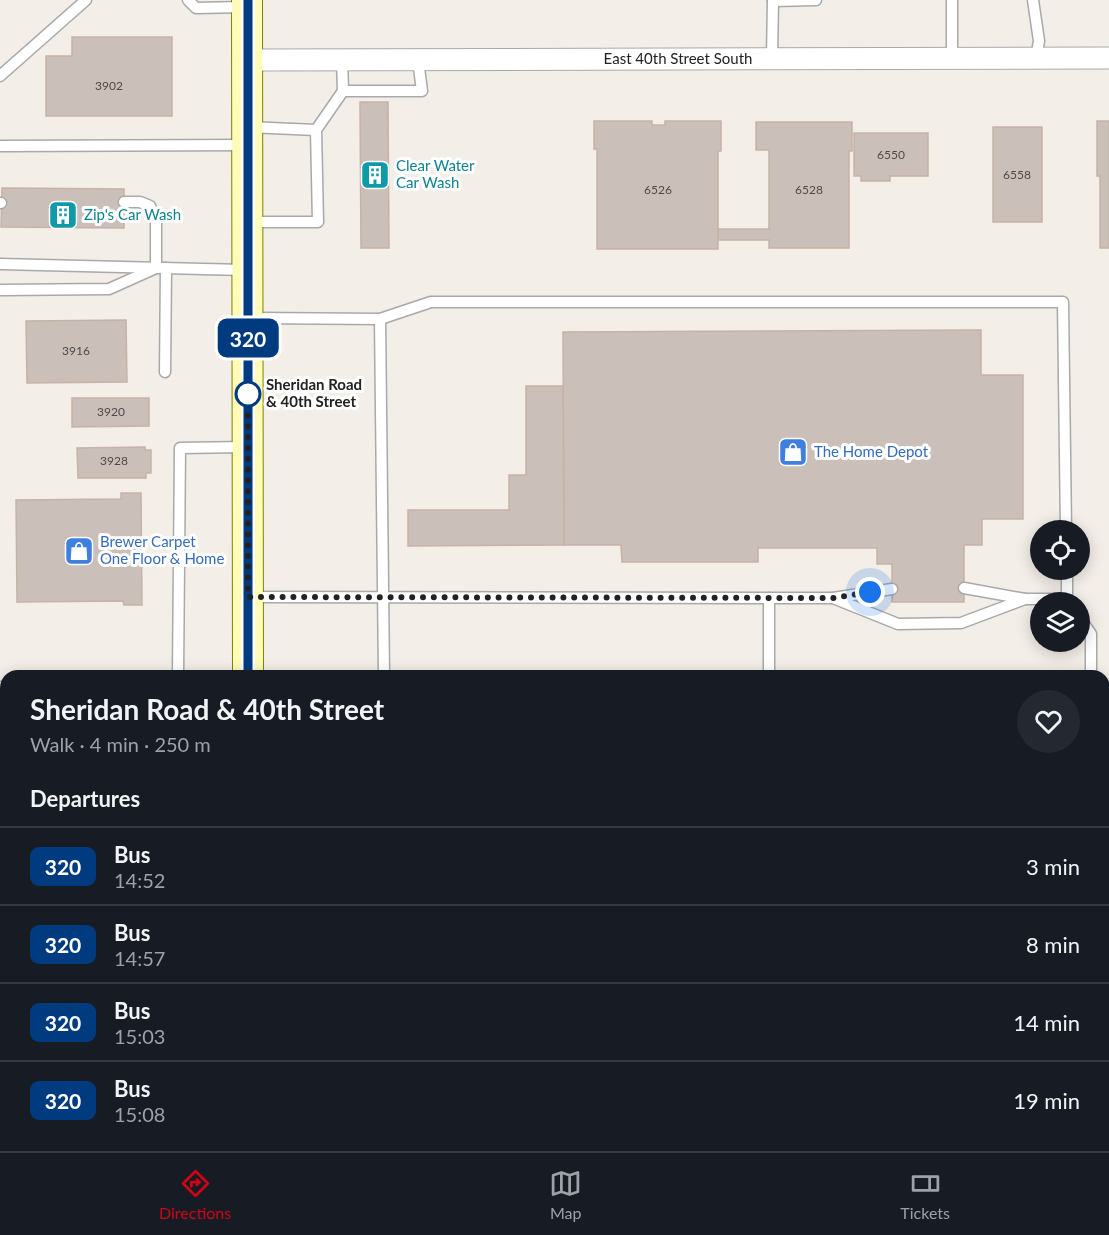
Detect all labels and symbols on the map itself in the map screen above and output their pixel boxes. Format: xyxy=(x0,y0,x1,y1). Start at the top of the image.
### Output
street label: East 40th Street South xyxy=(604,49,752,67)
house number: 3902 xyxy=(95,78,123,93)
house number: 6550 xyxy=(877,147,905,162)
place label: Clear Water Car Wash xyxy=(396,156,475,191)
building icon: Clear Water Car Wash xyxy=(359,159,391,191)
house number: 6558 xyxy=(1003,167,1031,182)
house number: 6526 xyxy=(644,182,672,197)
house number: 6528 xyxy=(795,182,823,197)
building icon: Zip's Car Wash xyxy=(47,199,79,231)
place label: Zip's Car Wash xyxy=(84,205,181,223)
line badge: 320 xyxy=(214,318,282,358)
house number: 3916 xyxy=(62,343,90,358)
place label: Sheridan Road & 40th Street xyxy=(266,375,362,410)
marker: Sheridan Road & 40th Street xyxy=(235,381,261,407)
house number: 3920 xyxy=(97,404,125,419)
shop icon: The Home Depot xyxy=(777,436,809,468)
place label: The Home Depot xyxy=(814,442,929,460)
house number: 3928 xyxy=(100,453,128,468)
place label: Brewer Carpet One Floor & Home xyxy=(100,532,224,567)
shop icon: Brewer Carpet One Floor & Home xyxy=(63,535,95,567)
your location xyxy=(855,577,885,607)

